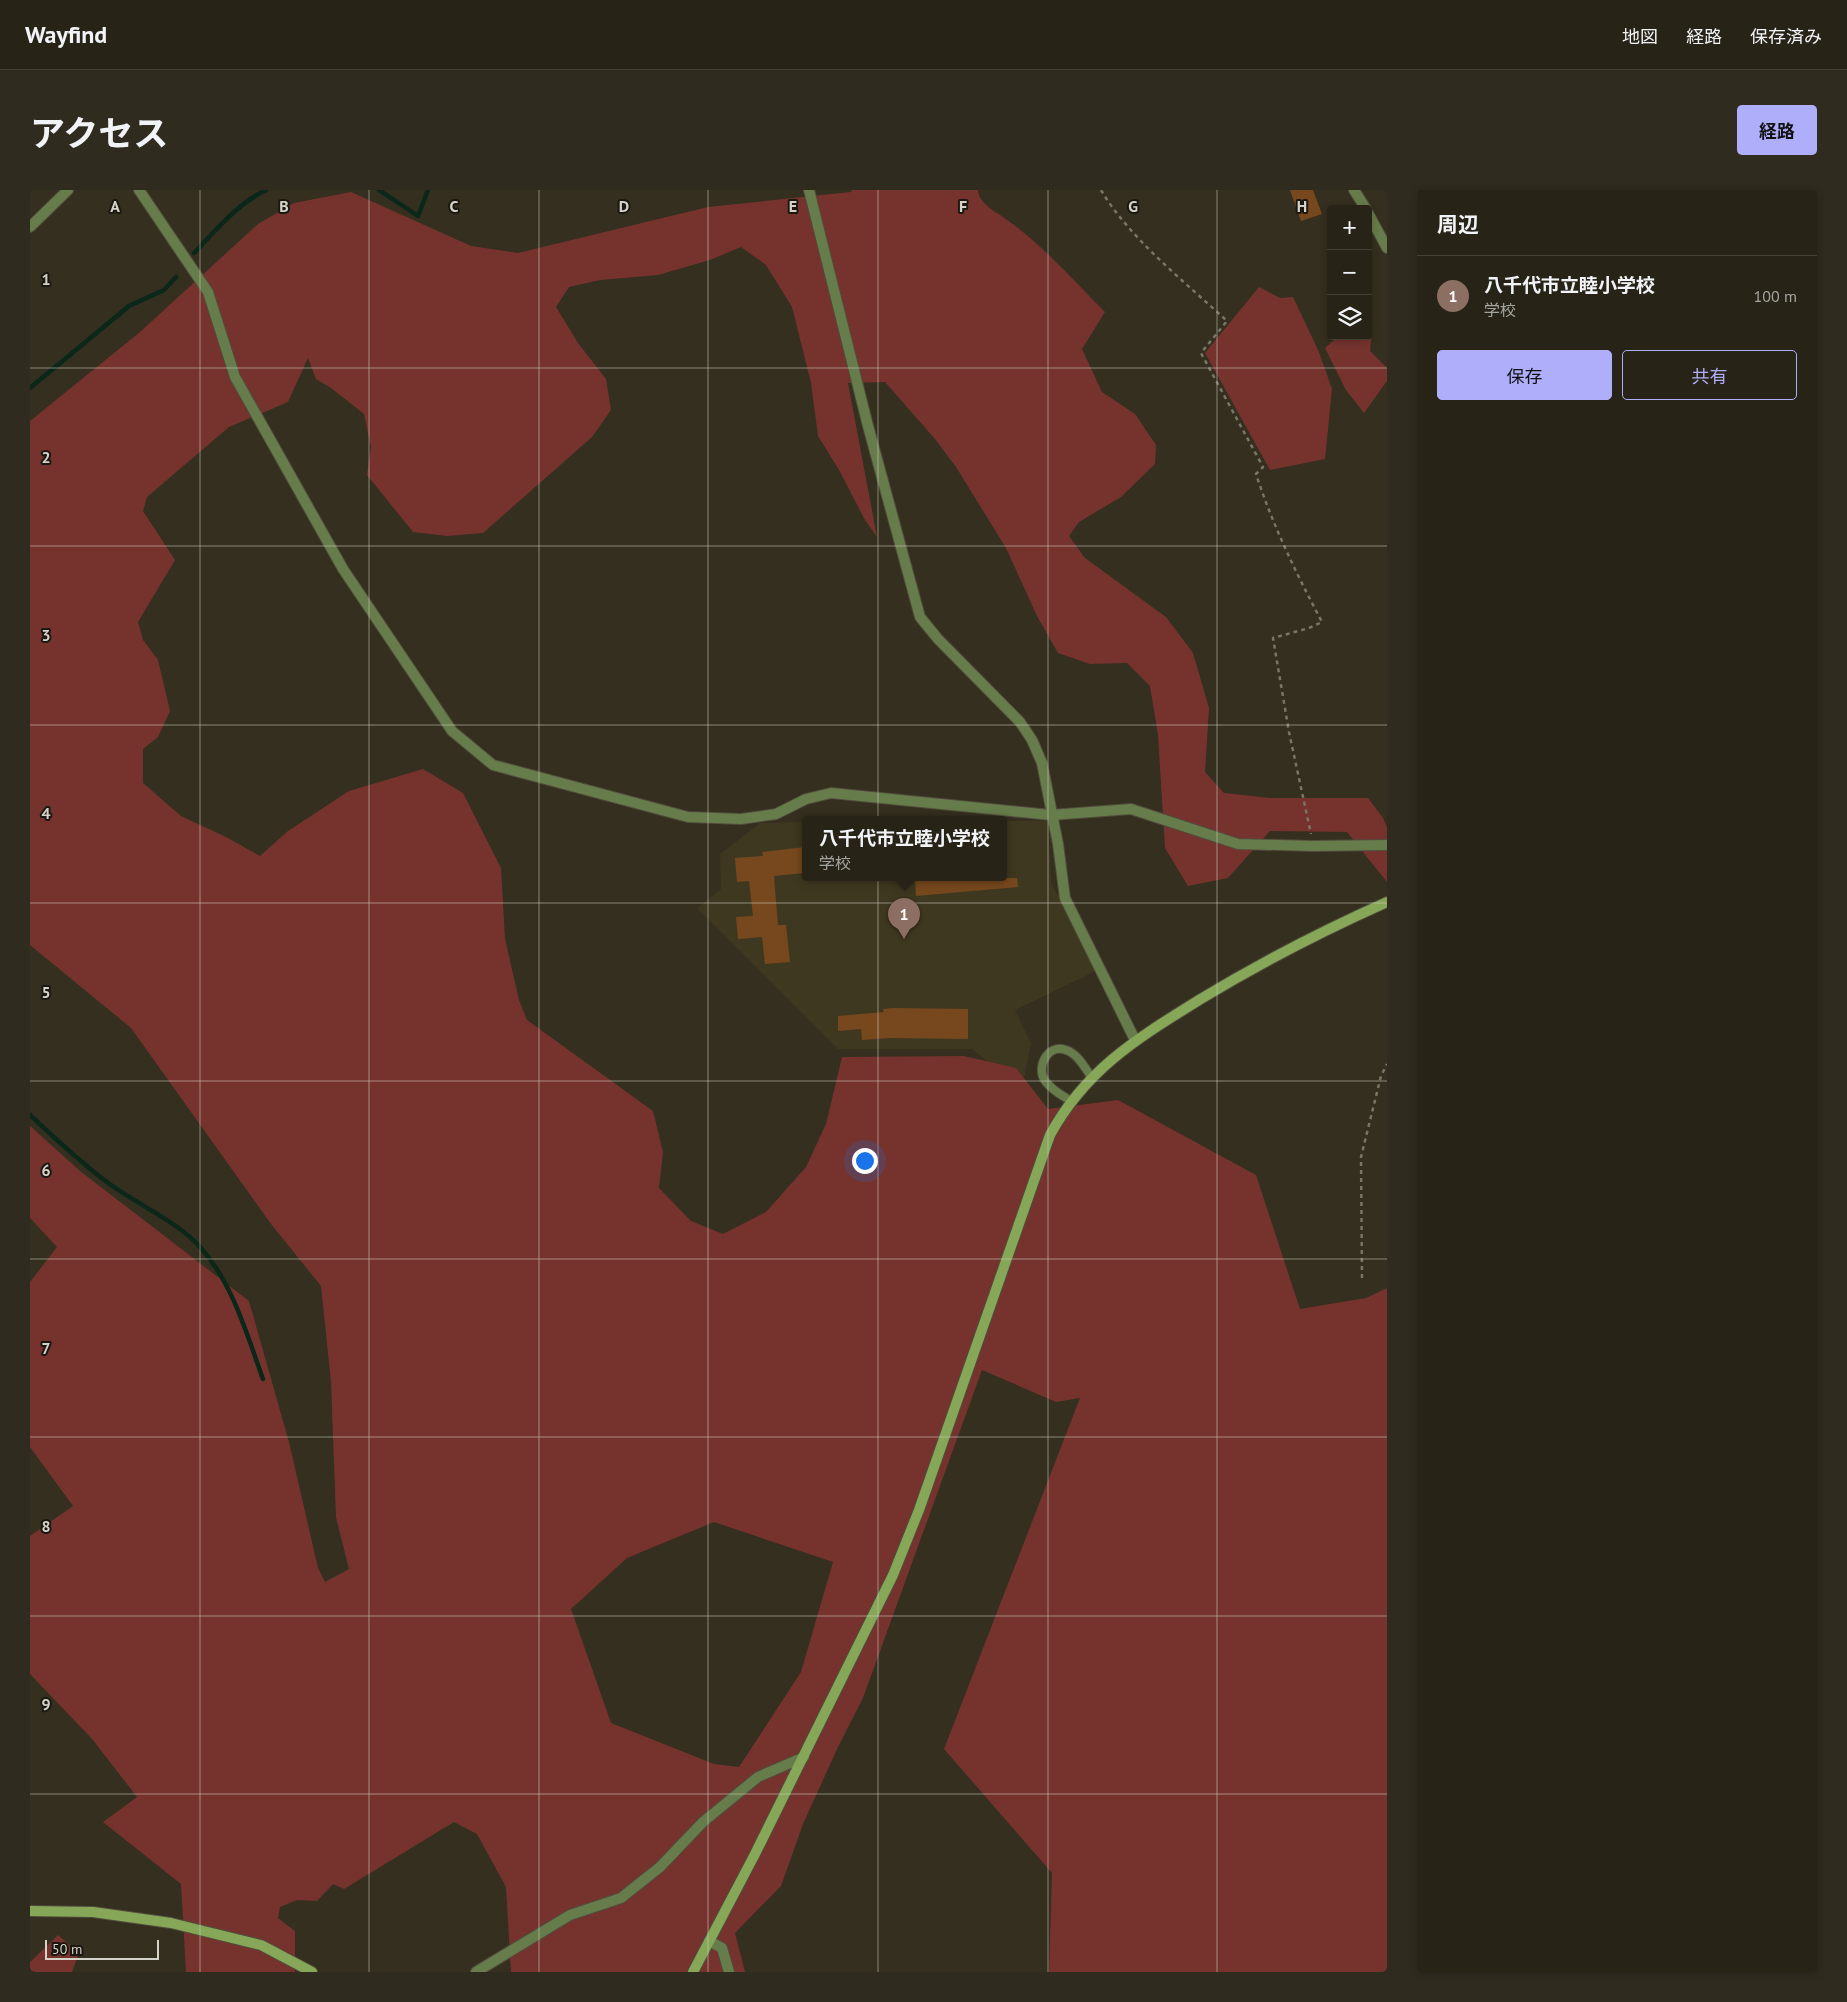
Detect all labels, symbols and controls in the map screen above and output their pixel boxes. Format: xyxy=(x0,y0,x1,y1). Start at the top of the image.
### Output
text: Wayfind xyxy=(25,19,107,50)
text: 地図 xyxy=(1622,25,1658,48)
text: 経路 xyxy=(1686,25,1722,48)
text: 保存済み xyxy=(1750,25,1822,48)
button: 経路 xyxy=(1737,105,1817,155)
text: アクセス xyxy=(30,110,168,156)
text: A xyxy=(110,196,120,216)
text: B xyxy=(279,196,289,216)
text: C xyxy=(450,196,459,216)
text: D xyxy=(619,196,629,216)
text: E xyxy=(789,196,797,216)
text: F xyxy=(959,196,967,216)
text: G xyxy=(1128,196,1138,216)
text: H xyxy=(1297,196,1307,216)
map controls xyxy=(1327,205,1372,340)
button: + xyxy=(1327,205,1372,250)
text: 周辺 xyxy=(1437,211,1479,238)
button: − xyxy=(1327,250,1372,295)
text: 1 xyxy=(41,269,51,289)
text: 八千代市立睦小学校 xyxy=(1484,273,1655,297)
text: 1 xyxy=(1448,286,1458,306)
text: 100 m xyxy=(1754,286,1797,306)
button: layers xyxy=(1327,295,1372,340)
text: 学校 xyxy=(1484,300,1516,320)
button: 保存 xyxy=(1437,350,1612,400)
button: 共有 xyxy=(1622,350,1797,400)
text: 2 xyxy=(41,447,51,467)
text: 3 xyxy=(41,625,51,645)
text: 4 xyxy=(41,803,51,823)
popup xyxy=(802,816,1007,881)
text: 八千代市立睦小学校 xyxy=(819,826,990,850)
text: 学校 xyxy=(819,853,851,873)
pin: 1 xyxy=(888,898,920,939)
text: 5 xyxy=(41,982,51,1002)
your location xyxy=(852,1148,878,1174)
text: 6 xyxy=(41,1160,51,1180)
text: 7 xyxy=(41,1338,51,1358)
text: 8 xyxy=(41,1516,51,1536)
text: 9 xyxy=(41,1694,51,1714)
scale bar xyxy=(45,1937,159,1960)
text: 50 m xyxy=(52,1940,82,1958)

